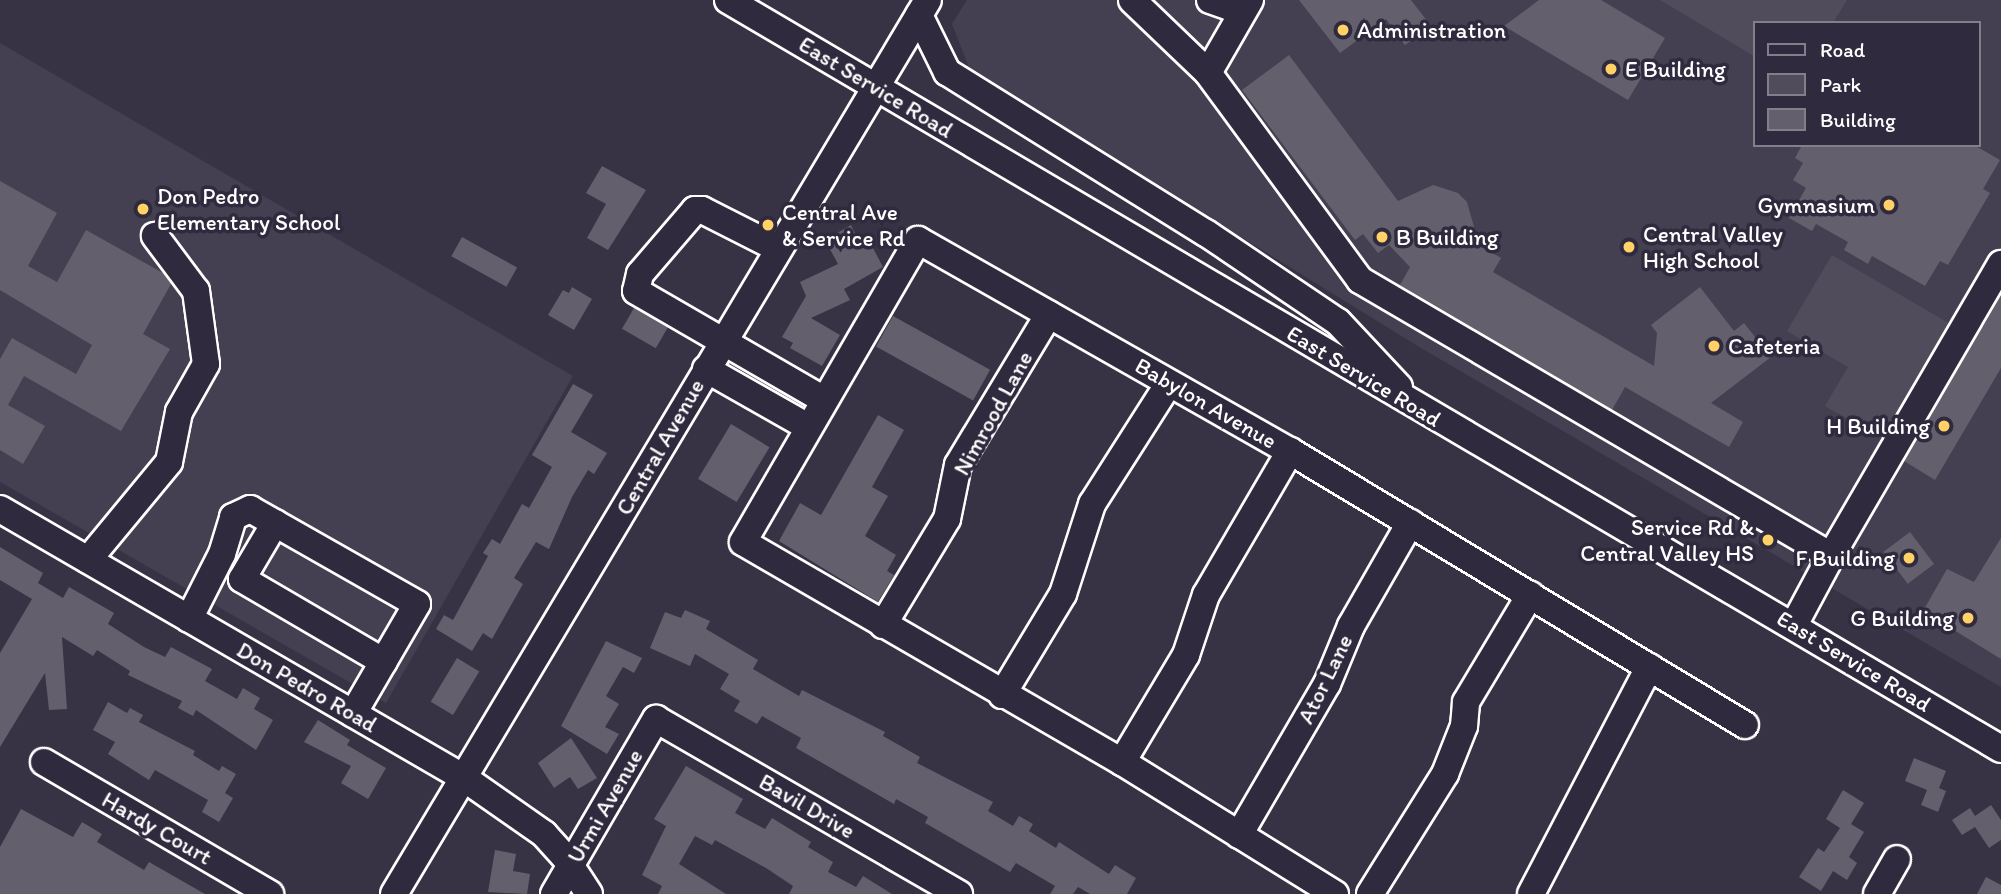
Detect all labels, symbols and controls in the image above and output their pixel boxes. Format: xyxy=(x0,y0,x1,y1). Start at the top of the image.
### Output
place label: Administration xyxy=(1357,16,1506,44)
legend xyxy=(1752,21,1980,147)
marker: Administration xyxy=(1335,22,1351,38)
street label: East Service Road xyxy=(794,30,958,144)
text: Road xyxy=(1820,37,1865,62)
place label: E Building xyxy=(1625,55,1726,83)
marker: E Building xyxy=(1603,61,1619,77)
text: Park xyxy=(1820,72,1861,97)
text: Building xyxy=(1820,107,1896,132)
place label: Don Pedro Elementary School xyxy=(157,182,340,236)
place label: Gymnasium xyxy=(1757,191,1875,219)
marker: Gymnasium xyxy=(1881,197,1897,213)
place label: Central Ave & Service Rd xyxy=(782,198,905,252)
marker: Don Pedro Elementary School xyxy=(135,201,151,217)
marker: Central Ave & Service Rd xyxy=(760,217,776,233)
place label: Central Valley High School xyxy=(1643,220,1782,274)
place label: B Building xyxy=(1396,223,1499,251)
marker: B Building xyxy=(1374,229,1390,245)
marker: Central Valley High School xyxy=(1621,239,1637,255)
street label: East Service Road xyxy=(1282,319,1446,433)
place label: Cafeteria xyxy=(1728,332,1820,360)
marker: Cafeteria xyxy=(1706,338,1722,354)
street label: Nimrood Lane xyxy=(947,346,1039,480)
street label: Babylon Avenue xyxy=(1131,352,1281,454)
street label: Central Avenue xyxy=(610,375,710,519)
place label: H Building xyxy=(1826,412,1930,440)
marker: H Building xyxy=(1936,418,1952,434)
place label: Service Rd & Central Valley HS xyxy=(1581,513,1754,567)
marker: Service Rd & Central Valley HS xyxy=(1760,532,1776,548)
place label: F Building xyxy=(1795,544,1895,572)
marker: F Building xyxy=(1901,550,1917,566)
street label: East Service Road xyxy=(1772,604,1936,718)
place label: G Building xyxy=(1850,604,1954,632)
marker: G Building xyxy=(1960,610,1976,626)
street label: Ator Lane xyxy=(1291,630,1359,728)
street label: Don Pedro Road xyxy=(232,636,382,738)
street label: Urmi Avenue xyxy=(562,745,648,867)
street label: Bavil Drive xyxy=(754,767,860,845)
street label: Hardy Court xyxy=(97,785,217,871)

